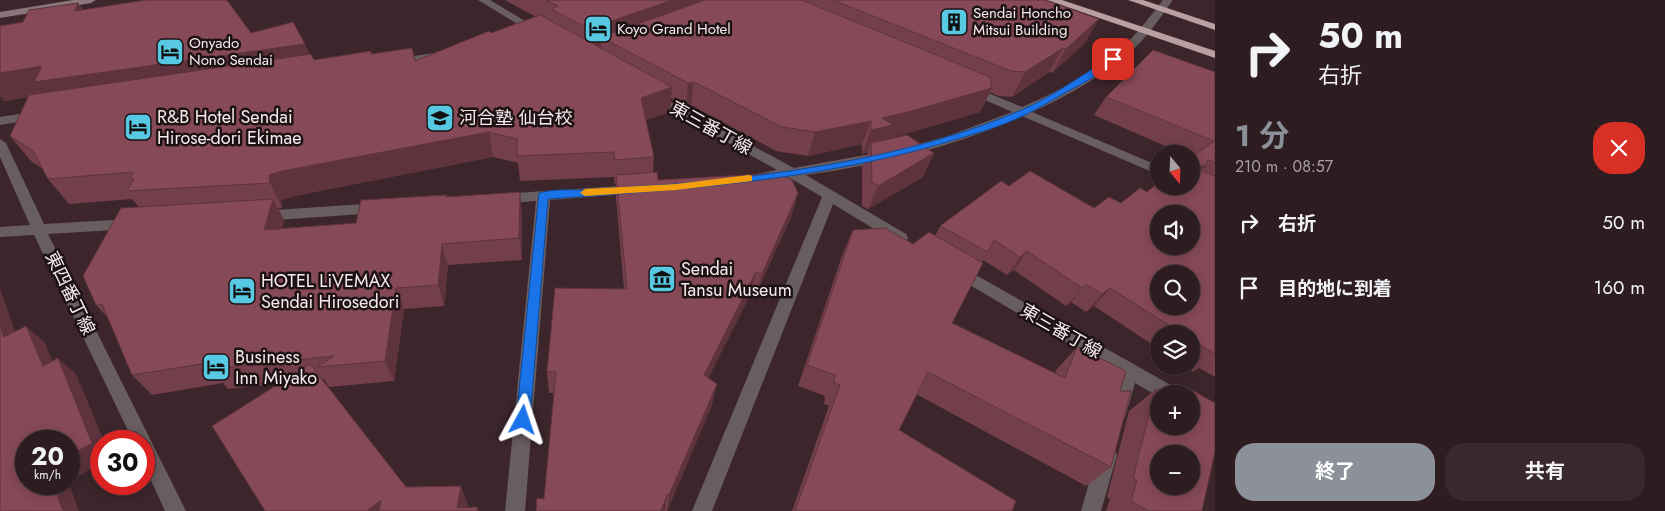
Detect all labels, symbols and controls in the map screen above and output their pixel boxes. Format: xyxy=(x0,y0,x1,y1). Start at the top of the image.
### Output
place label: Sendai Honcho Mitsui Building xyxy=(973,2,1071,41)
building icon: Sendai Honcho Mitsui Building xyxy=(939,7,969,37)
text: 50 m xyxy=(1318,11,1403,61)
hotel icon: Koyo Grand Hotel xyxy=(583,14,613,44)
place label: Koyo Grand Hotel xyxy=(617,18,731,40)
icon: right xyxy=(1235,20,1300,85)
place label: Onyado Nono Sendai xyxy=(189,32,273,71)
hotel icon: Onyado Nono Sendai xyxy=(155,37,185,67)
pin xyxy=(1092,38,1134,80)
icon: arrive xyxy=(1099,45,1127,73)
text: 右折 xyxy=(1318,59,1362,91)
street label: 東三番丁線 xyxy=(665,95,757,161)
school or university icon: 河合塾 仙台校 xyxy=(425,103,455,133)
place label: R&B Hotel Sendai Hirose-dori Ekimae xyxy=(157,104,301,151)
place label: 河合塾 仙台校 xyxy=(459,105,572,131)
hotel icon: R&B Hotel Sendai Hirose-dori Ekimae xyxy=(123,112,153,142)
text: 1 分 xyxy=(1235,114,1289,157)
button: close xyxy=(1593,122,1645,174)
north arrow xyxy=(1150,145,1200,195)
map controls xyxy=(1150,145,1200,495)
text: 210 m · 08:57 xyxy=(1235,155,1333,178)
button: sound xyxy=(1150,205,1200,255)
icon: right xyxy=(1235,209,1263,237)
text: 50 m xyxy=(1602,209,1645,236)
text: 右折 xyxy=(1278,210,1316,237)
street label: 東四番丁線 xyxy=(39,247,101,339)
place label: Sendai Tansu Museum xyxy=(681,256,792,303)
museum icon: Sendai Tansu Museum xyxy=(647,264,677,294)
button: search xyxy=(1150,265,1200,315)
place label: HOTEL LiVEMAX Sendai Hirosedori xyxy=(261,268,399,315)
icon: arrive xyxy=(1235,274,1263,302)
text: 160 m xyxy=(1594,274,1645,301)
text: 目的地に到着 xyxy=(1278,275,1392,302)
hotel icon: HOTEL LiVEMAX Sendai Hirosedori xyxy=(227,276,257,306)
street label: 東三番丁線 xyxy=(1016,297,1106,365)
button: layers xyxy=(1150,325,1200,375)
place label: Business Inn Miyako xyxy=(235,344,317,391)
hotel icon: Business Inn Miyako xyxy=(201,352,231,382)
button: + xyxy=(1150,385,1200,435)
position arrow xyxy=(496,393,548,445)
speed limit sign: 30 xyxy=(90,430,155,495)
text: 20 xyxy=(31,438,64,474)
button: 終了 xyxy=(1235,443,1435,501)
button: 共有 xyxy=(1445,443,1645,501)
button: − xyxy=(1150,445,1200,495)
text: km/h xyxy=(34,466,61,484)

